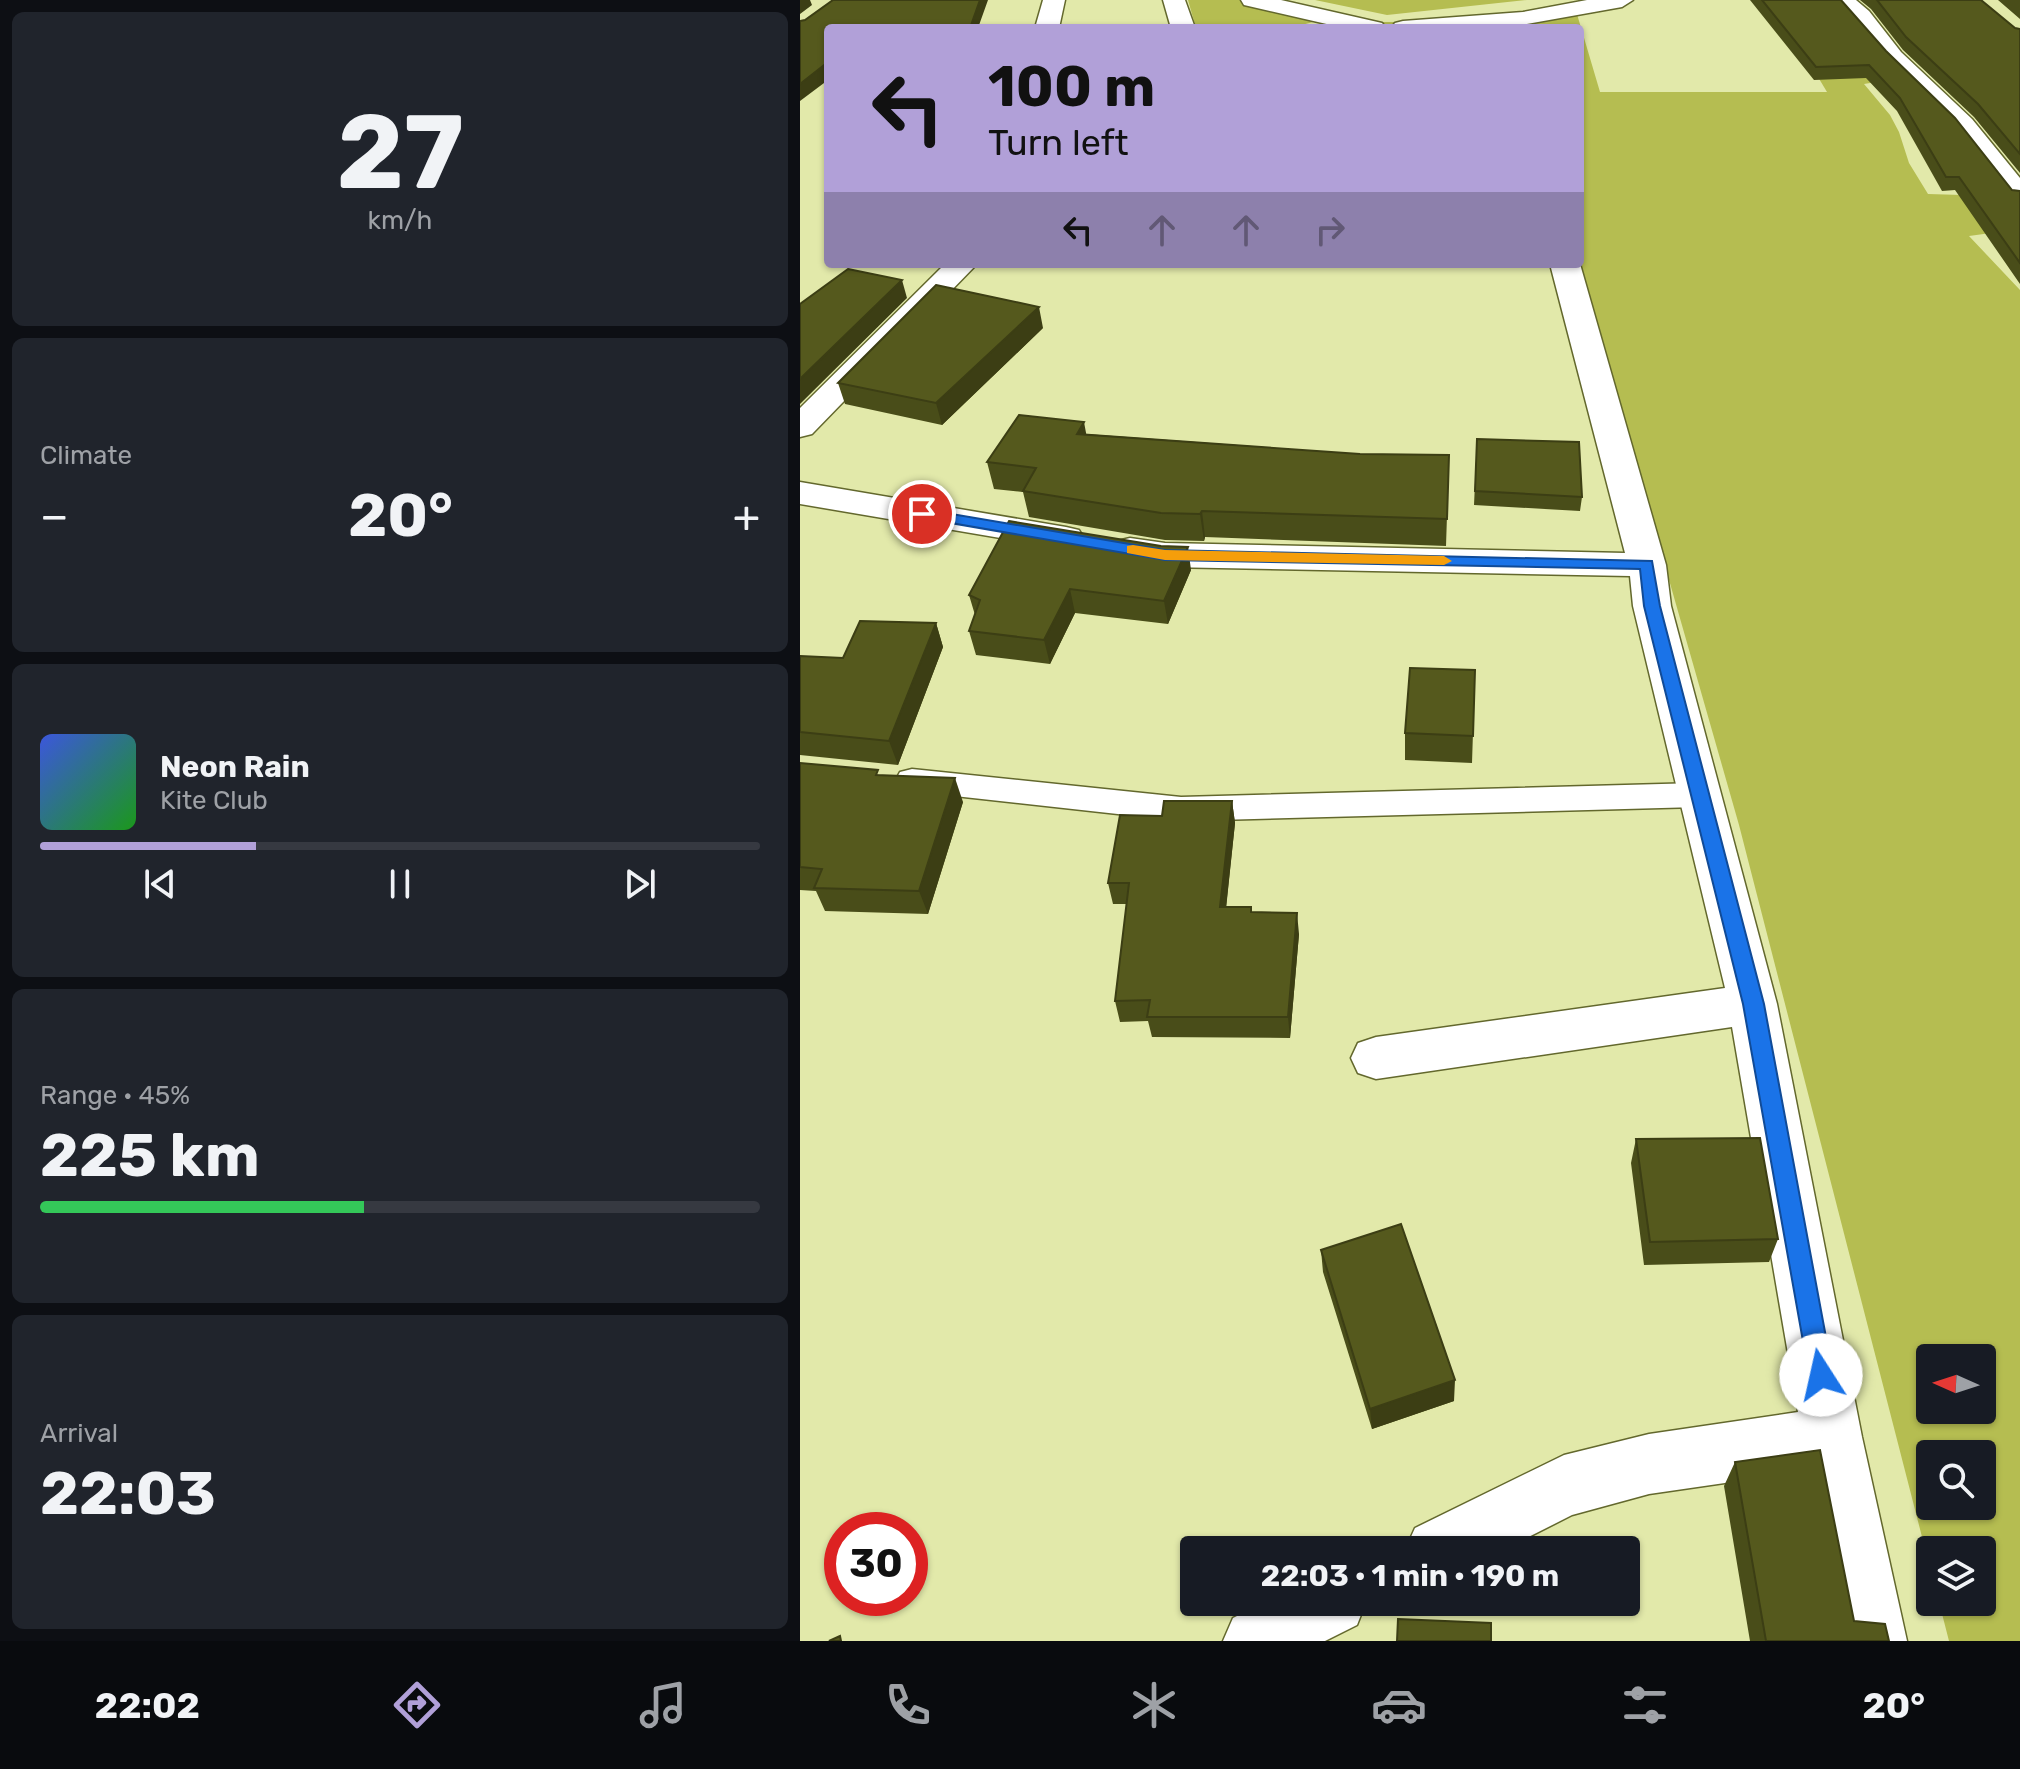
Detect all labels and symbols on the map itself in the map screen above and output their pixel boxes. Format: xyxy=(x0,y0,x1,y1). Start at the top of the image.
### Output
pin xyxy=(888,480,956,548)
position arrow xyxy=(1779,1333,1863,1417)
north arrow xyxy=(1916,1344,1996,1424)
speed limit sign: 30 xyxy=(824,1512,928,1616)

